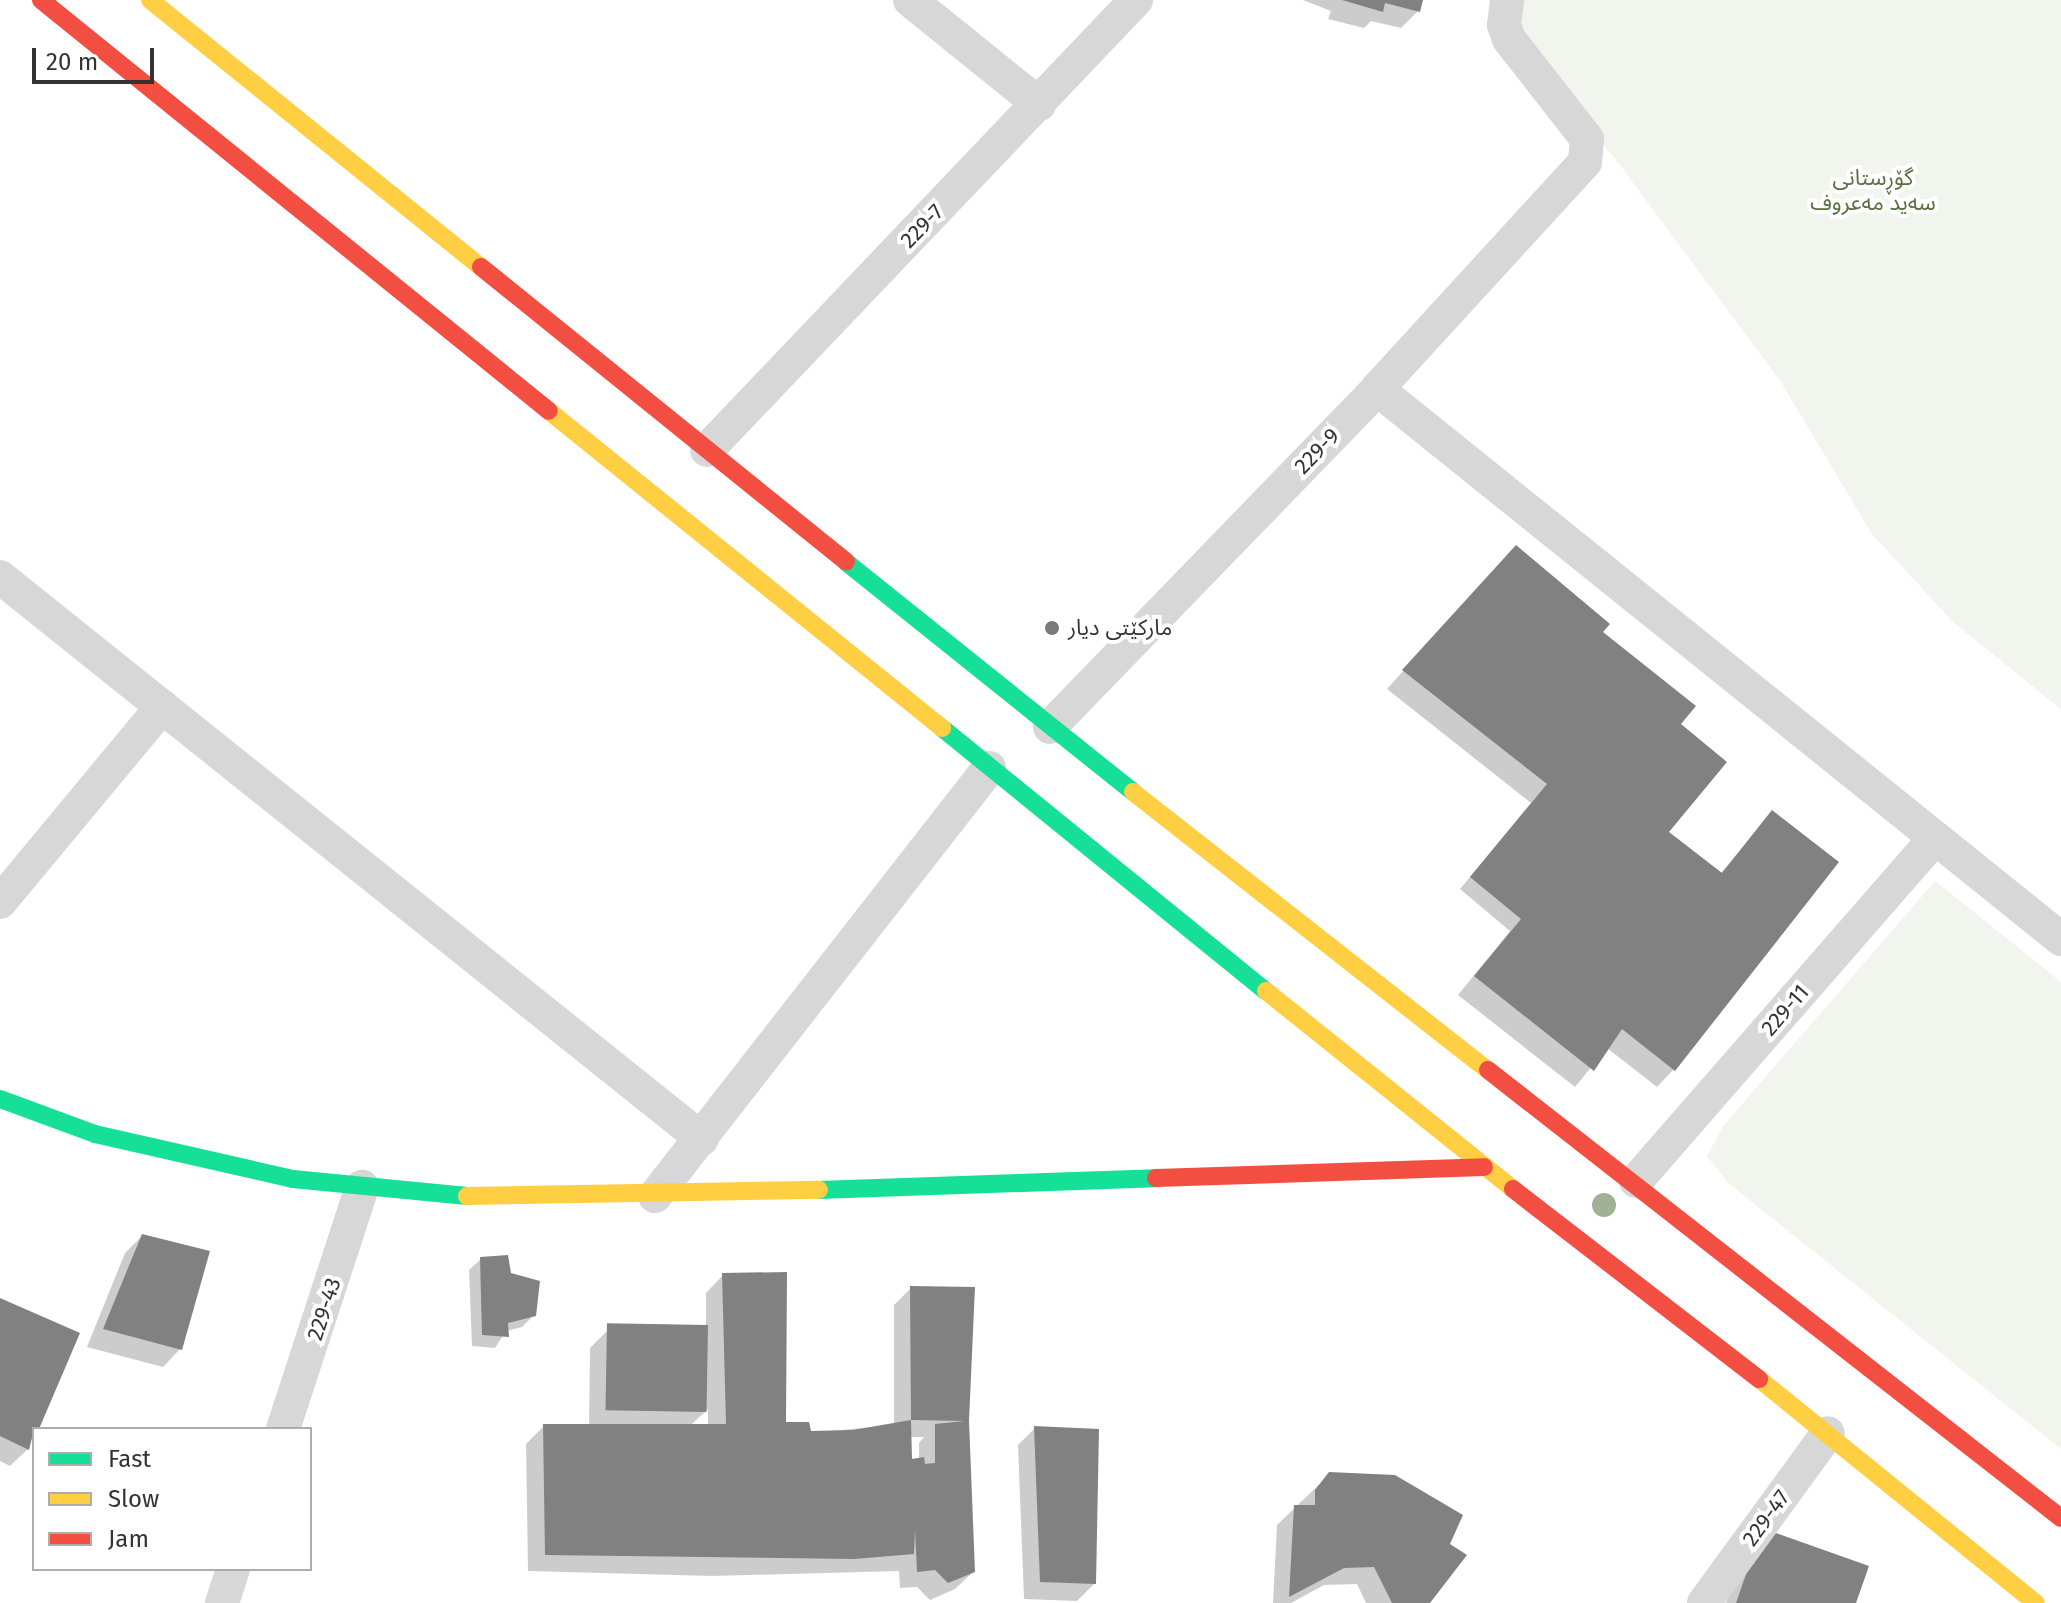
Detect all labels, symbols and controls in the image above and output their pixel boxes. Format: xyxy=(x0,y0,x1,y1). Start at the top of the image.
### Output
scale bar xyxy=(36,32,158,82)
text: 20 m xyxy=(46,48,98,76)
park label: گۆڕستانی سەید مەعروف xyxy=(1810,164,1936,216)
street label: 229-7 xyxy=(895,199,949,253)
street label: 229-9 xyxy=(1289,423,1345,479)
place label: مارکێتی دیار xyxy=(1068,615,1172,641)
marker: مارکێتی دیار xyxy=(1043,619,1061,637)
street label: 229-11 xyxy=(1756,979,1814,1041)
street label: 229-43 xyxy=(302,1274,346,1344)
legend xyxy=(32,1427,312,1571)
text: Fast xyxy=(108,1445,151,1473)
text: Slow xyxy=(108,1485,159,1513)
street label: 229-47 xyxy=(1737,1485,1795,1551)
text: Jam xyxy=(108,1525,149,1553)

